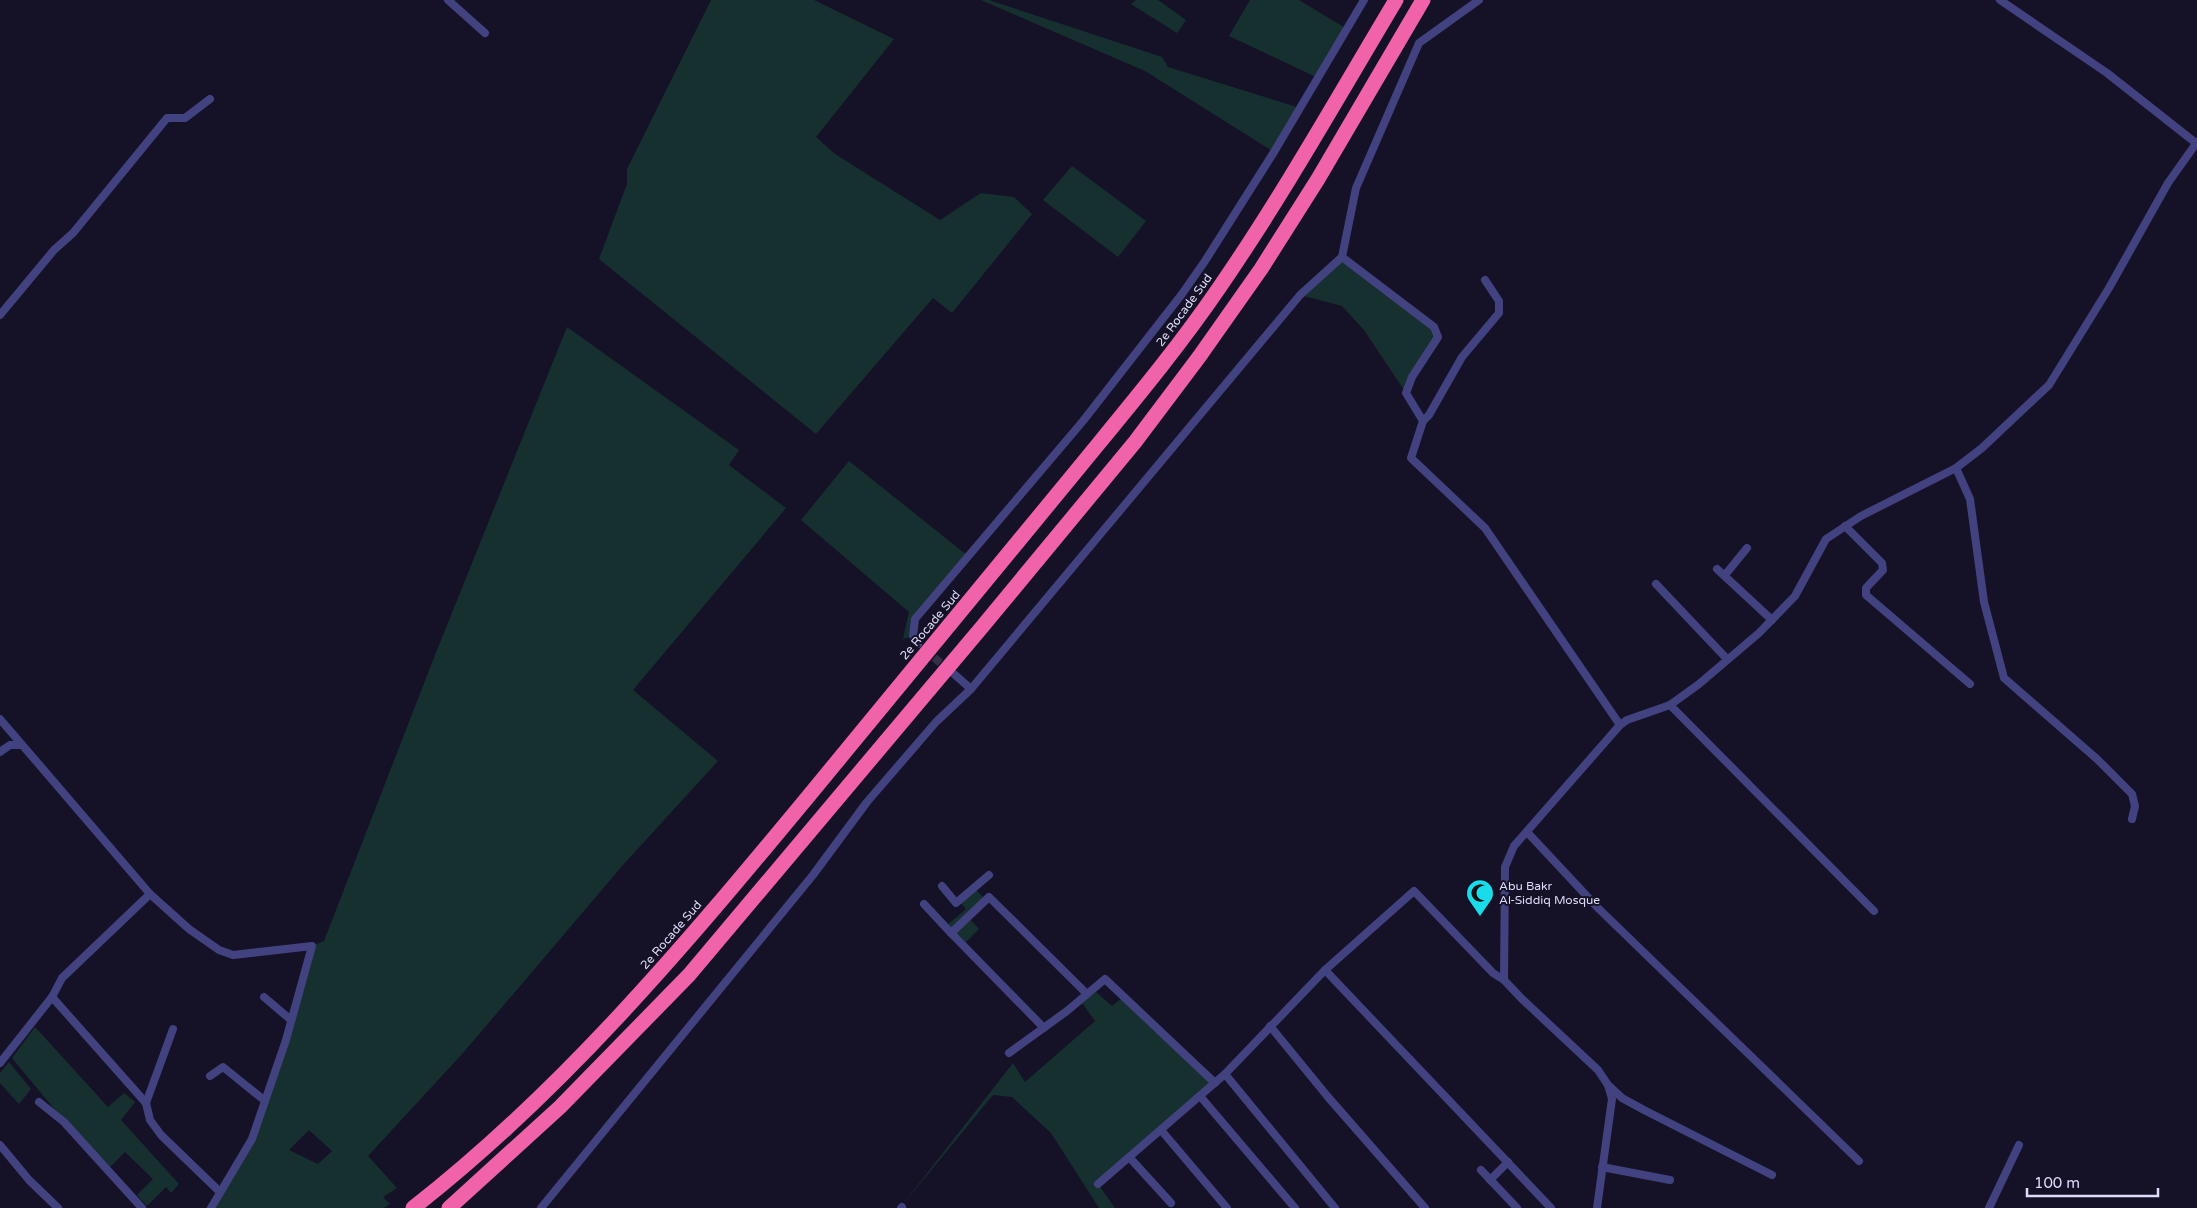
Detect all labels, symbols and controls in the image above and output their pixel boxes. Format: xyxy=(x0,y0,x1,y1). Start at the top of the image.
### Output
street label: 2e Rocade Sud xyxy=(1153,271,1215,349)
street label: 2e Rocade Sud xyxy=(897,588,963,662)
mosque icon: Abu Bakr Al-Siddiq Mosque xyxy=(1465,878,1495,917)
place label: Abu Bakr Al-Siddiq Mosque xyxy=(1499,879,1600,907)
street label: 2e Rocade Sud xyxy=(637,898,705,972)
scale bar xyxy=(2027,1166,2158,1198)
text: 100 m xyxy=(2034,1174,2080,1192)

